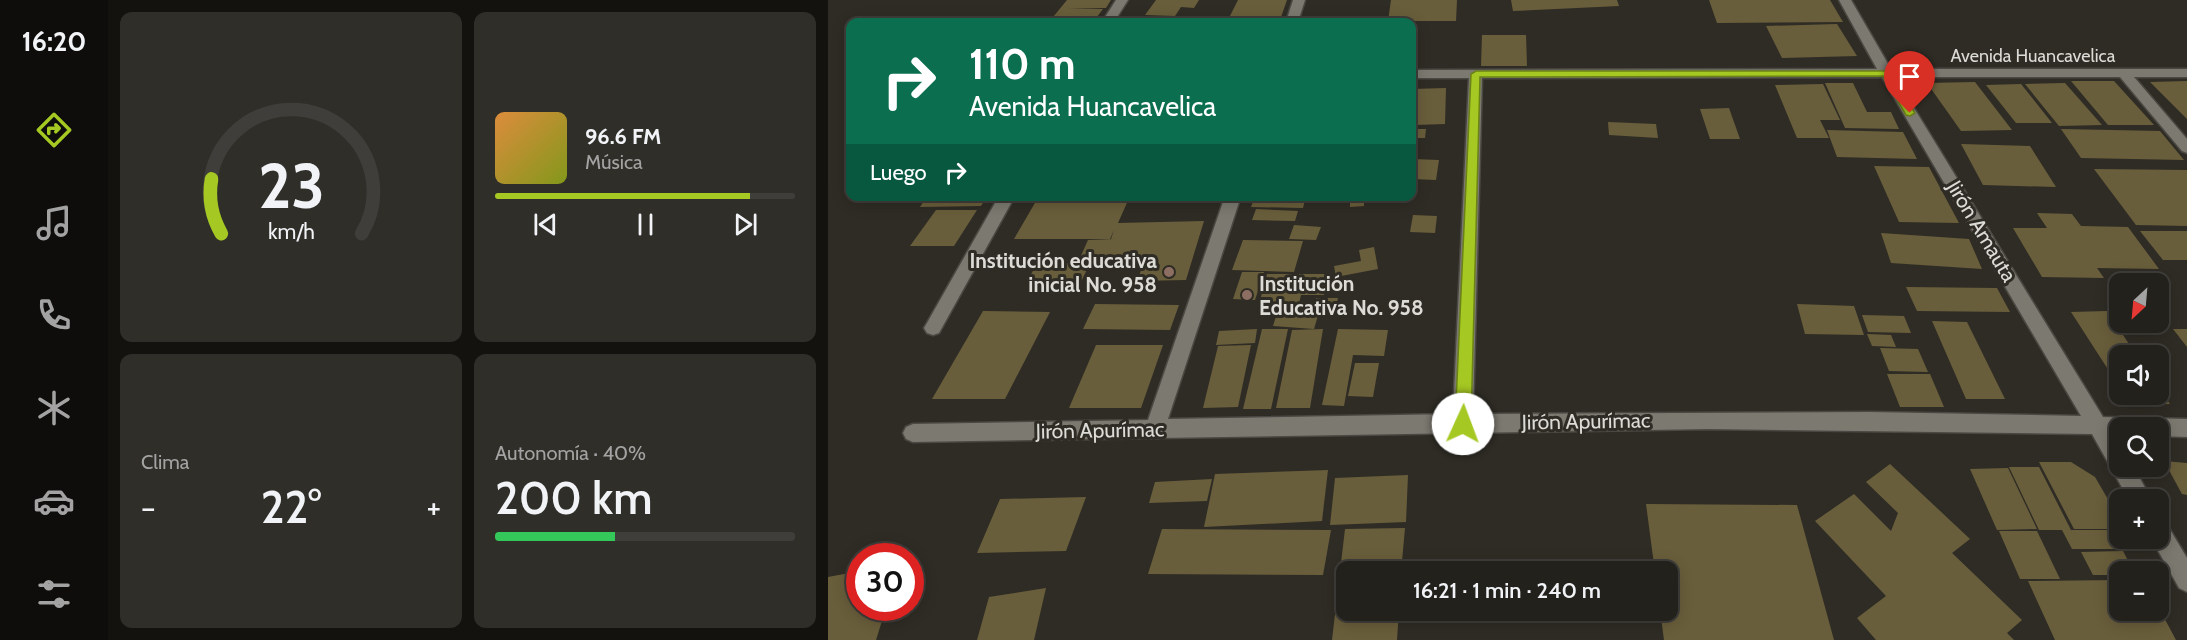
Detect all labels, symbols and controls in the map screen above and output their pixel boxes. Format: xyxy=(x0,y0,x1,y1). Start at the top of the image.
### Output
text: 16:20 xyxy=(22,25,86,58)
text: 110 m xyxy=(969,38,1076,90)
icon: right xyxy=(870,42,948,120)
street label: Avenida Huancavelica xyxy=(1951,45,2116,67)
pin xyxy=(1884,51,1935,113)
icon: arrive xyxy=(1893,60,1926,93)
text: Avenida Huancavelica xyxy=(969,90,1216,123)
icon: directions xyxy=(33,109,75,151)
text: 96.6 FM xyxy=(585,123,661,150)
text: 23 xyxy=(258,148,324,224)
text: Música xyxy=(585,150,643,174)
icon: right xyxy=(939,156,972,189)
text: Luego xyxy=(870,159,927,186)
street label: Jirón Amauta xyxy=(1942,175,2022,286)
icon: music xyxy=(33,202,75,244)
icon: previous xyxy=(529,208,562,241)
icon: pause xyxy=(629,208,662,241)
icon: next xyxy=(729,208,762,241)
text: km/h xyxy=(268,218,314,244)
place label: Institución educativa inicial No. 958 xyxy=(970,248,1158,297)
marker: Institución educativa inicial No. 958 xyxy=(1162,265,1176,279)
place label: Institución Educativa No. 958 xyxy=(1259,271,1424,320)
north arrow xyxy=(2109,273,2169,333)
map controls xyxy=(2109,273,2169,621)
marker: Institución Educativa No. 958 xyxy=(1240,288,1254,302)
icon: phone xyxy=(33,294,75,336)
button: sound xyxy=(2109,345,2169,405)
icon: climate xyxy=(33,387,75,429)
position arrow xyxy=(1431,392,1495,456)
street label: Jirón Apurímac xyxy=(1520,407,1651,435)
street label: Jirón Apurímac xyxy=(1034,416,1165,444)
button: search xyxy=(2109,417,2169,477)
text: Autonomía · 40% xyxy=(495,441,646,465)
text: Clima xyxy=(141,450,189,474)
text: 200 km xyxy=(495,471,653,525)
icon: car xyxy=(33,480,75,522)
text: 22° xyxy=(261,480,321,534)
text: − xyxy=(141,487,156,527)
text: + xyxy=(426,487,441,527)
button: + xyxy=(2109,489,2169,549)
speed limit sign: 30 xyxy=(846,543,924,621)
button: − xyxy=(2109,561,2169,621)
icon: filters xyxy=(33,573,75,615)
text: 16:21 · 1 min · 240 m xyxy=(1413,577,1601,604)

